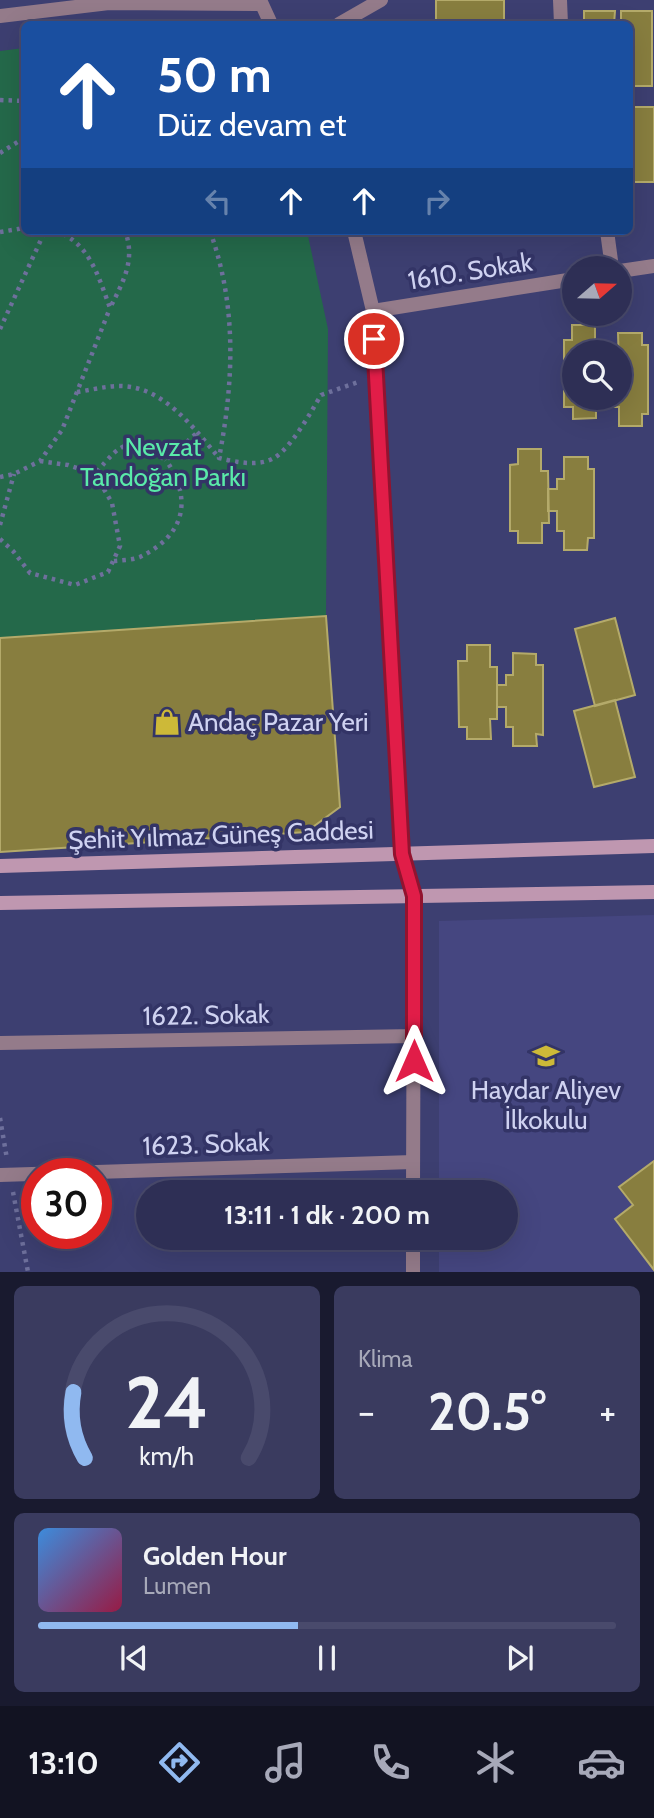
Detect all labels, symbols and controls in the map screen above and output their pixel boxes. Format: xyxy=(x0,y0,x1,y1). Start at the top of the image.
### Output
text: 50 m xyxy=(157,45,272,104)
icon: ahead xyxy=(42,49,133,140)
text: Düz devam et xyxy=(157,105,346,144)
icon: left xyxy=(199,182,237,220)
icon: ahead xyxy=(272,182,310,220)
icon: ahead xyxy=(345,182,383,220)
icon: right xyxy=(418,182,456,220)
street label: 1610. Sokak xyxy=(405,245,535,297)
north arrow xyxy=(562,256,632,326)
map controls xyxy=(562,256,632,410)
pin xyxy=(344,309,404,369)
icon: arrive xyxy=(355,320,393,358)
button: search xyxy=(562,340,632,410)
park label: Nevzat Tandoğan Parkı xyxy=(80,431,246,493)
place label: Andaç Pazar Yeri xyxy=(188,706,368,738)
shop icon: Andaç Pazar Yeri xyxy=(152,707,182,737)
street label: Şehit Yılmaz Güneş Caddesi xyxy=(68,814,374,856)
street label: 1622. Sokak xyxy=(142,998,270,1032)
position arrow xyxy=(377,1024,451,1098)
school or university icon: Haydar Aliyev İlkokulu xyxy=(531,1041,561,1071)
place label: Haydar Aliyev İlkokulu xyxy=(471,1074,621,1136)
street label: 1623. Sokak xyxy=(142,1126,271,1162)
speed limit sign: 30 xyxy=(21,1158,112,1249)
text: 13:11 · 1 dk · 200 m xyxy=(224,1199,430,1231)
text: Klima xyxy=(358,1345,413,1373)
text: 24 xyxy=(125,1359,209,1447)
text: 20.5° xyxy=(428,1380,546,1443)
text: − xyxy=(358,1388,375,1435)
text: + xyxy=(599,1388,616,1435)
text: km/h xyxy=(140,1441,194,1471)
text: Golden Hour xyxy=(143,1540,286,1572)
text: Lumen xyxy=(143,1572,211,1600)
icon: previous xyxy=(115,1639,153,1677)
icon: pause xyxy=(308,1639,346,1677)
icon: next xyxy=(501,1639,539,1677)
icon: directions xyxy=(155,1738,204,1787)
icon: music xyxy=(261,1738,310,1787)
icon: phone xyxy=(366,1738,415,1787)
icon: climate xyxy=(471,1738,520,1787)
icon: car xyxy=(577,1738,626,1787)
text: 13:10 xyxy=(28,1743,99,1782)

